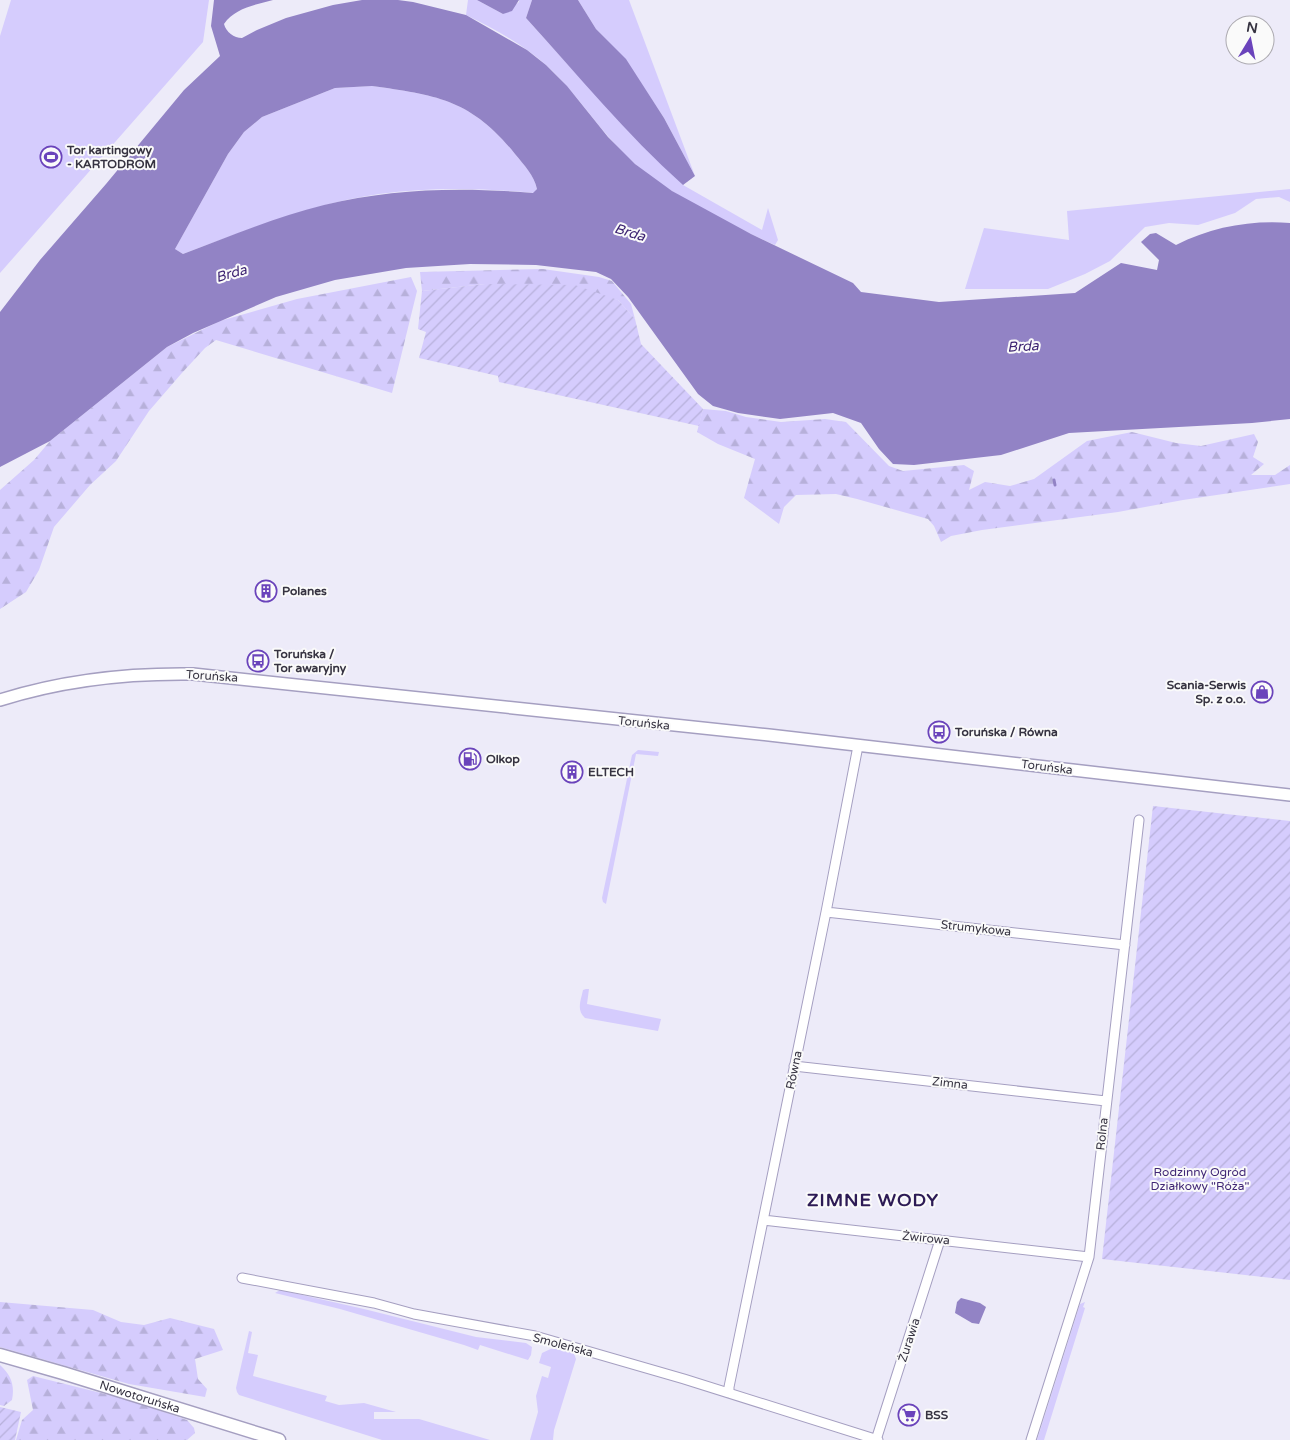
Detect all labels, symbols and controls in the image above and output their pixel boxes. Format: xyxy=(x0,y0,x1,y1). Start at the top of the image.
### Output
north arrow xyxy=(1225,15,1275,65)
text: N xyxy=(1245,18,1259,37)
place label: Tor kartingowy - KARTODROM xyxy=(66,143,156,171)
sports icon: Tor kartingowy - KARTODROM xyxy=(39,145,63,169)
water label: Brda xyxy=(612,220,648,246)
water label: Brda xyxy=(214,261,250,286)
water label: Brda xyxy=(1007,337,1040,356)
building icon: Polanes xyxy=(254,579,278,603)
place label: Polanes xyxy=(282,584,327,598)
place label: Toruńska / Tor awaryjny xyxy=(273,647,347,676)
bus stop icon: Toruńska / Tor awaryjny xyxy=(246,649,270,673)
street label: Toruńska xyxy=(186,667,238,685)
place label: Scania-Serwis Sp. z o.o. xyxy=(1167,678,1246,707)
shop icon: Scania-Serwis Sp. z o.o. xyxy=(1250,680,1274,704)
street label: Toruńska xyxy=(617,713,671,733)
bus stop icon: Toruńska / Równa xyxy=(927,720,951,744)
place label: Toruńska / Równa xyxy=(954,725,1058,739)
fuel station icon: Olkop xyxy=(458,747,482,771)
place label: Olkop xyxy=(486,752,520,767)
street label: Toruńska xyxy=(1020,757,1074,777)
building icon: ELTECH xyxy=(560,760,584,784)
place label: ELTECH xyxy=(588,765,634,779)
street label: Strumykowa xyxy=(940,917,1012,939)
street label: Równa xyxy=(783,1049,805,1091)
street label: Zimna xyxy=(932,1074,968,1092)
street label: Rolna xyxy=(1093,1117,1111,1151)
park label: Rodzinny Ogród Działkowy "Róża" xyxy=(1151,1165,1250,1193)
district label: ZIMNE WODY xyxy=(807,1189,939,1211)
street label: Żwirowa xyxy=(901,1229,951,1247)
street label: Żurawia xyxy=(895,1316,923,1364)
street label: Smoleńska xyxy=(531,1330,595,1360)
street label: Nowotoruńska xyxy=(98,1378,182,1416)
supermarket icon: BSS xyxy=(897,1403,921,1427)
place label: BSS xyxy=(925,1408,949,1422)

